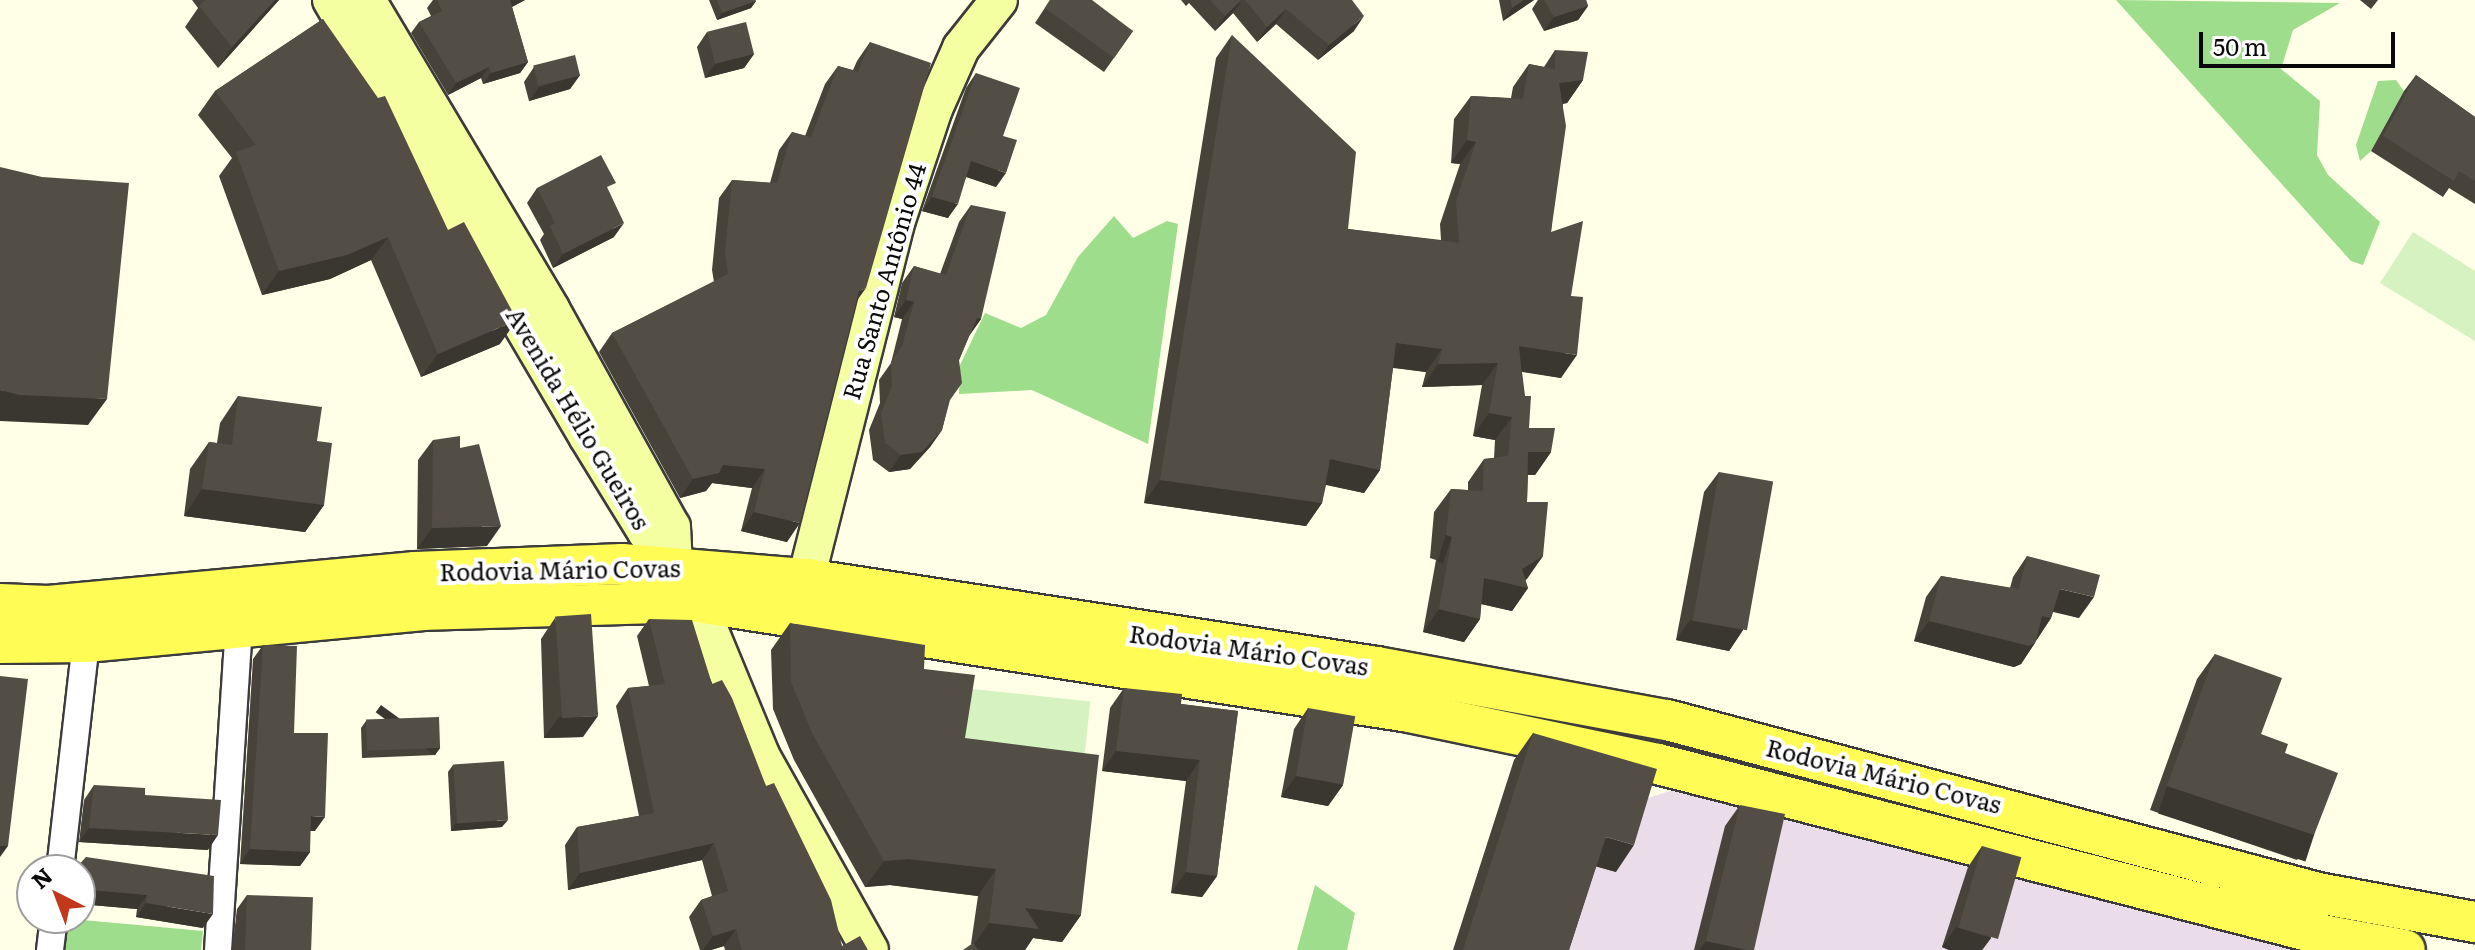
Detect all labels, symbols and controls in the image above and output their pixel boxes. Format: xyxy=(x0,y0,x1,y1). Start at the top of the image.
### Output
scale bar xyxy=(2203,16,2399,66)
text: 50 m xyxy=(2213,28,2267,63)
street label: Rua Santo Antônio 44 xyxy=(835,159,931,403)
street label: Avenida Hélio Gueiros xyxy=(501,302,657,534)
street label: Rodovia Mário Covas xyxy=(439,552,681,586)
street label: Rodovia Mário Covas xyxy=(1128,618,1370,680)
street label: Rodovia Mário Covas xyxy=(1763,732,2005,818)
north arrow xyxy=(16,854,96,934)
text: N xyxy=(23,859,59,896)

